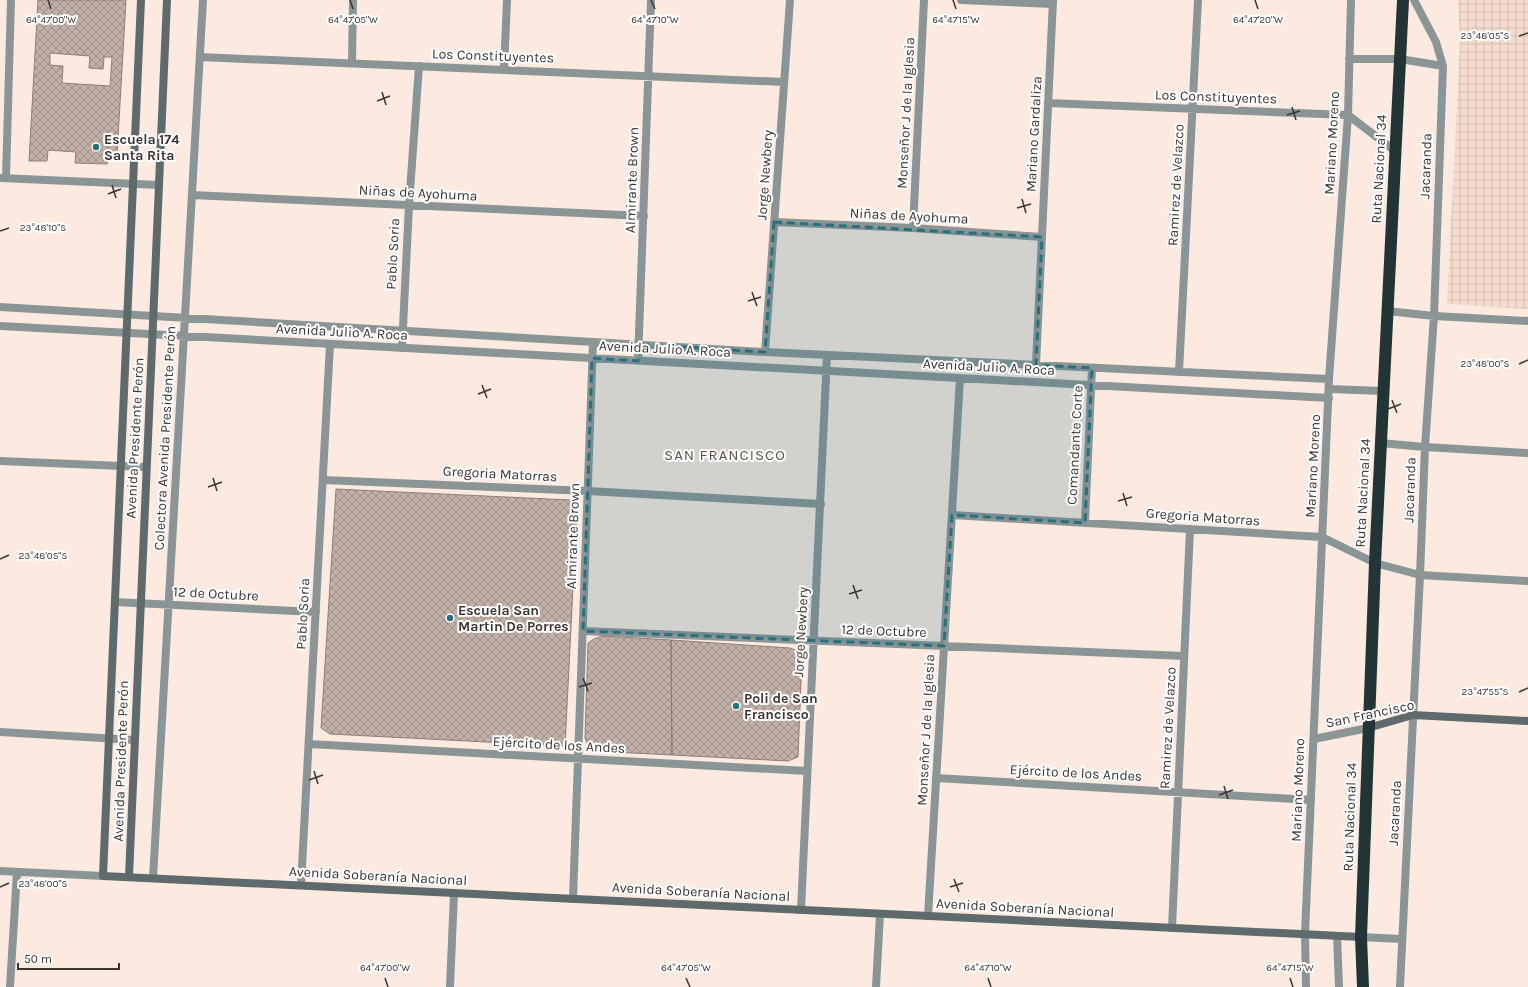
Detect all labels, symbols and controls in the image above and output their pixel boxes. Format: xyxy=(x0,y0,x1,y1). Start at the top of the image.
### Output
text: 64°47'00"W xyxy=(26,14,76,26)
text: 64°47'05"W xyxy=(328,14,378,26)
text: 64°47'10"W xyxy=(631,14,679,26)
text: 64°47'15"W xyxy=(932,14,980,26)
text: 64°47'20"W xyxy=(1233,14,1283,26)
text: 23°48'05"S xyxy=(1461,30,1509,42)
street label: Monseñor J de la Iglesia xyxy=(894,37,918,189)
street label: Los Constituyentes xyxy=(432,45,554,67)
street label: Mariano Gardaliza xyxy=(1022,76,1046,192)
street label: Los Constituyentes xyxy=(1155,86,1277,108)
street label: Mariano Moreno xyxy=(1321,91,1343,195)
street label: Ruta Nacional 34 xyxy=(1368,114,1390,224)
street label: Ramirez de Velazco xyxy=(1164,123,1188,247)
street label: Almirante Brown xyxy=(622,127,642,233)
street label: Jorge Newbery xyxy=(753,129,777,221)
place label: Escuela 174 Santa Rita xyxy=(104,131,180,164)
street label: Jacaranda xyxy=(1416,133,1436,199)
marker: Escuela 174 Santa Rita xyxy=(91,142,101,152)
street label: Niñas de Ayohuma xyxy=(358,181,478,205)
street label: Niñas de Ayohuma xyxy=(849,204,969,228)
street label: Pablo Soria xyxy=(383,218,403,290)
text: 23°48'10"S xyxy=(20,222,66,234)
street label: Avenida Julio A. Roca xyxy=(276,320,408,344)
street label: Colectora Avenida Presidente Perón xyxy=(151,325,179,551)
street label: Avenida Julio A. Roca xyxy=(599,337,731,361)
street label: Avenida Julio A. Roca xyxy=(923,355,1055,379)
street label: Avenida Presidente Perón xyxy=(122,357,148,519)
text: 23°48'00"S xyxy=(1460,358,1510,370)
street label: Comandante Corte xyxy=(1063,385,1087,505)
street label: Mariano Moreno xyxy=(1302,414,1324,518)
street label: Ruta Nacional 34 xyxy=(1352,438,1374,548)
district label: SAN FRANCISCO xyxy=(664,446,786,464)
street label: Jacaranda xyxy=(1400,457,1420,523)
street label: Gregoria Matorras xyxy=(442,463,558,485)
street label: Almirante Brown xyxy=(563,483,583,589)
street label: Gregoria Matorras xyxy=(1145,505,1261,529)
text: 23°48'05"S xyxy=(19,550,67,562)
street label: Pablo Soria xyxy=(293,578,313,650)
street label: 12 de Octubre xyxy=(173,583,259,605)
street label: Jorge Newbery xyxy=(790,586,812,678)
place label: Escuela San Martin De Porres xyxy=(458,602,569,635)
marker: Escuela San Martin De Porres xyxy=(445,613,455,623)
street label: 12 de Octubre xyxy=(841,621,927,641)
street label: Monseñor J de la Iglesia xyxy=(914,654,938,806)
street label: Ramirez de Velazco xyxy=(1156,666,1180,790)
street label: Avenida Presidente Perón xyxy=(110,680,132,842)
text: 23°47'55"S xyxy=(1461,686,1509,698)
place label: Poli de San Francisco xyxy=(744,690,818,723)
street label: San Francisco xyxy=(1324,696,1416,732)
marker: Poli de San Francisco xyxy=(731,701,741,711)
street label: Ejército de los Andes xyxy=(492,733,626,757)
street label: Mariano Moreno xyxy=(1288,738,1308,842)
street label: Ejército de los Andes xyxy=(1009,761,1143,785)
street label: Ruta Nacional 34 xyxy=(1340,762,1360,872)
street label: Jacaranda xyxy=(1385,780,1405,846)
street label: Avenida Soberanía Nacional xyxy=(289,863,467,889)
text: 23°48'00"S xyxy=(18,878,68,890)
street label: Avenida Soberanía Nacional xyxy=(612,879,790,905)
street label: Avenida Soberanía Nacional xyxy=(936,895,1114,921)
scale bar xyxy=(18,945,119,971)
text: 50 m xyxy=(24,952,52,966)
text: 64°47'00"W xyxy=(360,962,410,974)
text: 64°47'05"W xyxy=(661,962,711,974)
text: 64°47'10"W xyxy=(964,962,1012,974)
text: 64°47'15"W xyxy=(1266,962,1314,974)

